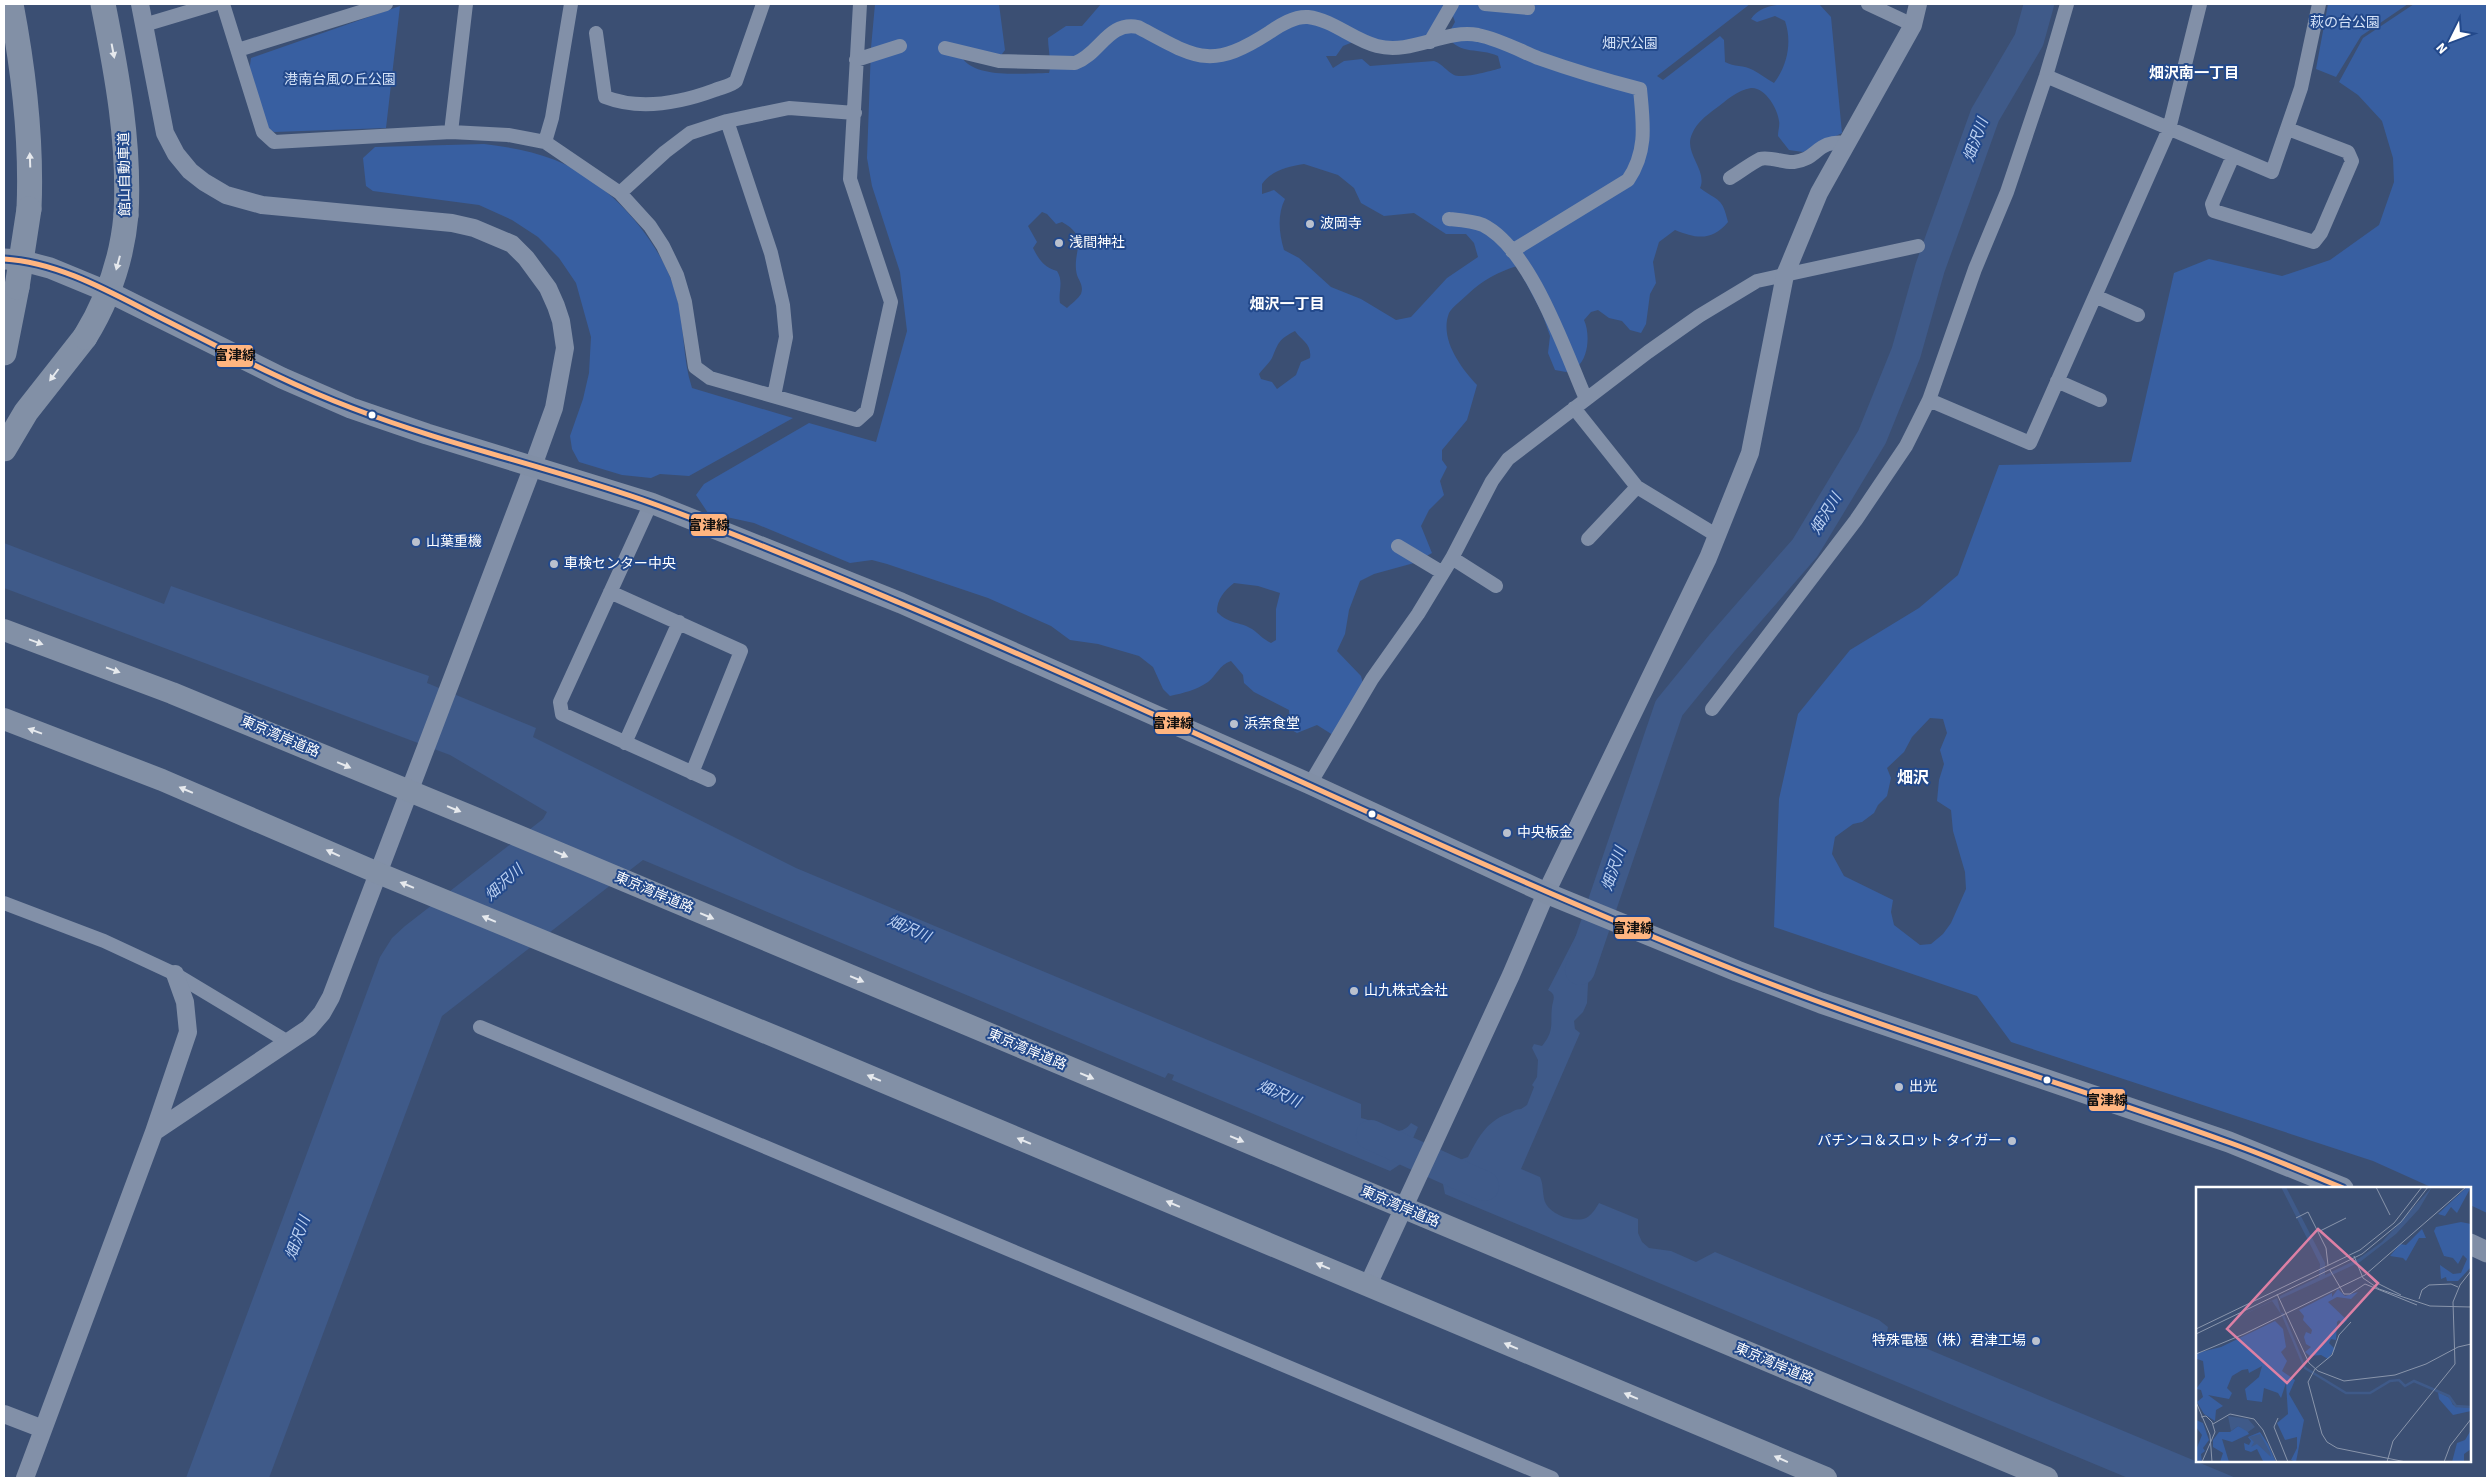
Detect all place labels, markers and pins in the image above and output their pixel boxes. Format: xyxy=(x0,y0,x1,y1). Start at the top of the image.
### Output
place label: 波岡寺 xyxy=(1320,214,1362,234)
marker: 波岡寺 xyxy=(1304,218,1316,230)
place label: 浅間神社 xyxy=(1069,233,1125,253)
marker: 浅間神社 xyxy=(1053,237,1065,249)
unlabelled marker xyxy=(367,410,377,420)
place label: 山葉重機 xyxy=(426,532,482,552)
marker: 山葉重機 xyxy=(410,536,422,548)
place label: 車検センター中央 xyxy=(564,554,676,574)
marker: 車検センター中央 xyxy=(548,558,560,570)
place label: 浜奈食堂 xyxy=(1244,714,1300,734)
marker: 浜奈食堂 xyxy=(1228,718,1240,730)
unlabelled marker xyxy=(1367,809,1377,819)
place label: 中央板金 xyxy=(1517,823,1573,843)
marker: 中央板金 xyxy=(1501,827,1513,839)
place label: 山九株式会社 xyxy=(1364,981,1448,1001)
marker: 山九株式会社 xyxy=(1348,985,1360,997)
unlabelled marker xyxy=(2042,1075,2052,1085)
place label: 出光 xyxy=(1909,1077,1937,1097)
marker: 出光 xyxy=(1893,1081,1905,1093)
place label: パチンコ＆スロット タイガー xyxy=(1817,1131,2002,1151)
marker: パチンコ＆スロット タイガー xyxy=(2006,1135,2018,1147)
place label: 特殊電極（株）君津工場 xyxy=(1872,1331,2026,1351)
marker: 特殊電極（株）君津工場 xyxy=(2030,1335,2042,1347)

